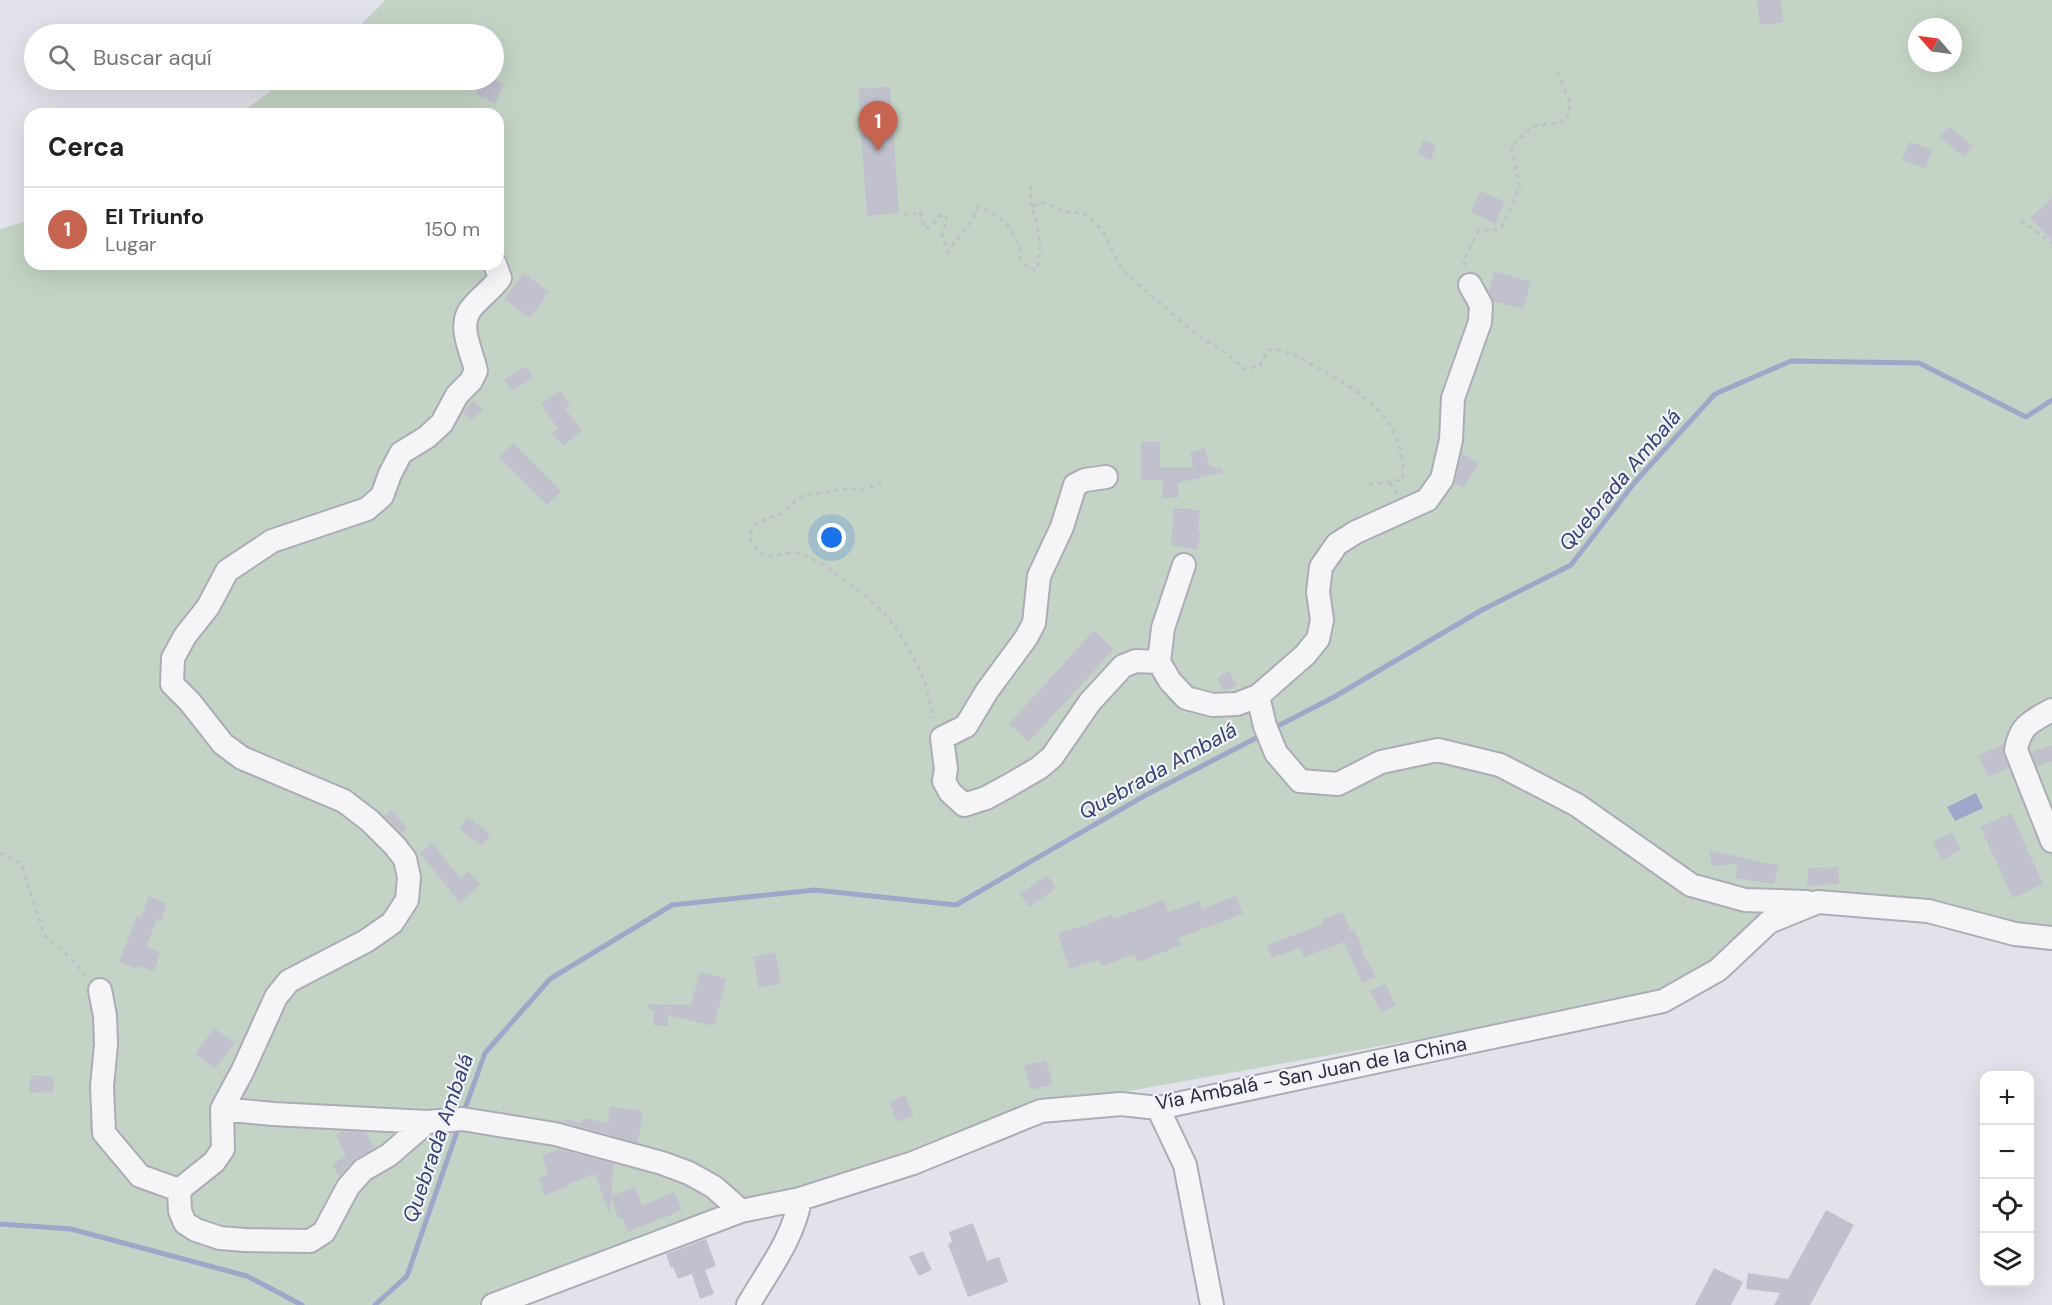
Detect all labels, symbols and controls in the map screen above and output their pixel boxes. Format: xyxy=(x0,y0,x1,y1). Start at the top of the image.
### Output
north arrow xyxy=(1908,18,1962,72)
search box xyxy=(24,24,504,90)
icon: search xyxy=(45,41,78,74)
text: Buscar aquí xyxy=(93,43,212,72)
pin: 1 xyxy=(858,102,898,151)
text: Cerca xyxy=(48,130,124,164)
text: El Triunfo xyxy=(105,202,204,231)
text: 1 xyxy=(64,216,71,242)
text: 150 m xyxy=(425,216,480,242)
text: Lugar xyxy=(105,231,156,257)
water label: Quebrada Ambalá xyxy=(1552,403,1688,557)
your location xyxy=(817,523,846,552)
water label: Quebrada Ambalá xyxy=(1074,716,1242,826)
street label: Vía Ambalá - San Juan de la China xyxy=(1153,1030,1469,1116)
water label: Quebrada Ambalá xyxy=(396,1050,480,1226)
map controls xyxy=(1980,1071,2034,1287)
button: + xyxy=(1980,1071,2034,1125)
button: − xyxy=(1980,1125,2034,1179)
button: locate xyxy=(1980,1179,2034,1233)
button: layers xyxy=(1980,1233,2034,1287)

